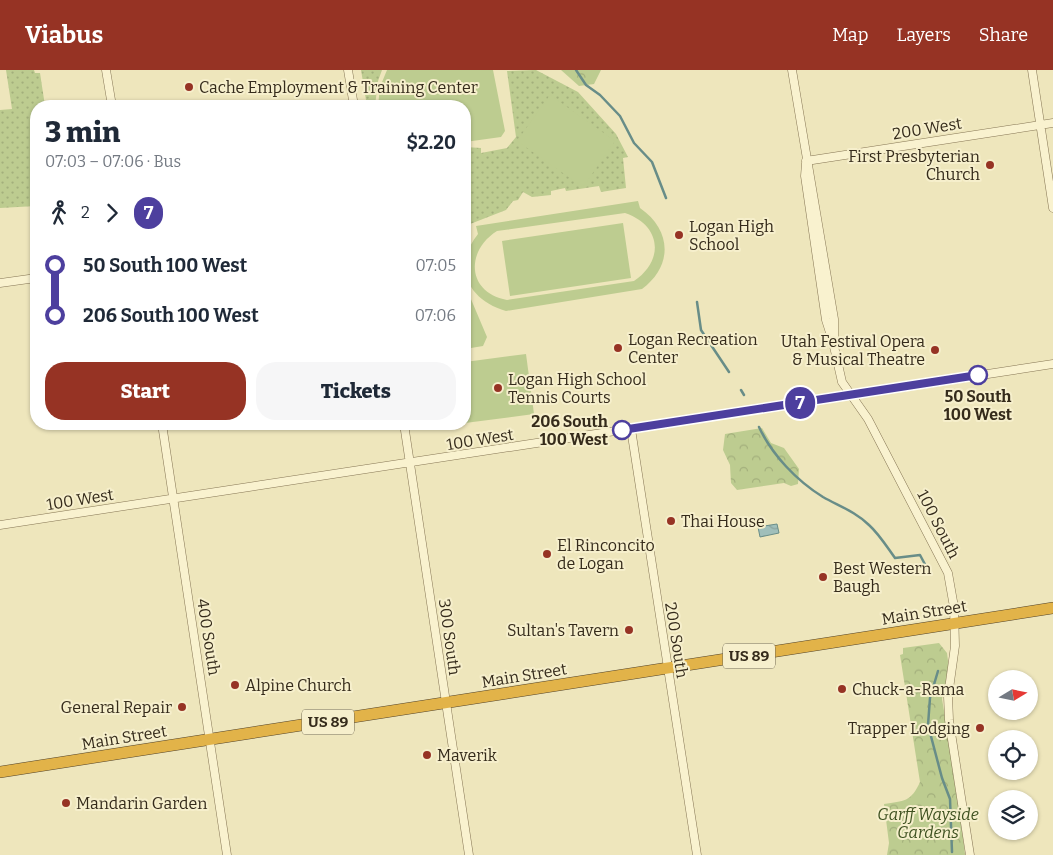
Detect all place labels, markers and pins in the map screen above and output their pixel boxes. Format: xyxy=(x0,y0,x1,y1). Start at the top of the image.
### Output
place label: Cache Employment & Training Center xyxy=(199,78,478,97)
marker: Cache Employment & Training Center xyxy=(183,81,195,93)
place label: First Presbyterian Church xyxy=(848,147,980,184)
marker: First Presbyterian Church xyxy=(984,159,996,171)
place label: Logan High School xyxy=(689,217,774,254)
marker: Logan High School xyxy=(673,229,685,241)
place label: Logan Recreation Center xyxy=(628,330,758,367)
place label: Utah Festival Opera & Musical Theatre xyxy=(781,332,925,369)
marker: Logan Recreation Center xyxy=(612,342,624,354)
marker: Utah Festival Opera & Musical Theatre xyxy=(929,344,941,356)
marker: 50 South 100 West xyxy=(968,365,988,385)
place label: Logan High School Tennis Courts xyxy=(508,370,647,407)
marker: Logan High School Tennis Courts xyxy=(492,382,504,394)
place label: 50 South 100 West xyxy=(944,387,1013,424)
place label: 206 South 100 West xyxy=(531,412,609,449)
marker: 206 South 100 West xyxy=(612,420,632,440)
place label: Thai House xyxy=(681,512,765,531)
marker: Thai House xyxy=(665,515,677,527)
place label: El Rinconcito de Logan xyxy=(557,536,655,573)
marker: El Rinconcito de Logan xyxy=(541,548,553,560)
place label: Best Western Baugh xyxy=(833,559,931,596)
marker: Best Western Baugh xyxy=(817,571,829,583)
place label: Sultan's Tavern xyxy=(507,621,619,640)
marker: Sultan's Tavern xyxy=(623,624,635,636)
place label: Alpine Church xyxy=(245,676,351,695)
marker: Alpine Church xyxy=(229,679,241,691)
place label: Chuck-a-Rama xyxy=(852,680,965,699)
marker: Chuck-a-Rama xyxy=(836,683,848,695)
place label: General Repair xyxy=(60,698,172,717)
marker: General Repair xyxy=(176,701,188,713)
place label: Trapper Lodging xyxy=(848,719,970,738)
marker: Trapper Lodging xyxy=(974,722,986,734)
place label: Maverik xyxy=(437,746,497,765)
marker: Maverik xyxy=(421,749,433,761)
place label: Mandarin Garden xyxy=(76,794,207,813)
marker: Mandarin Garden xyxy=(60,797,72,809)

